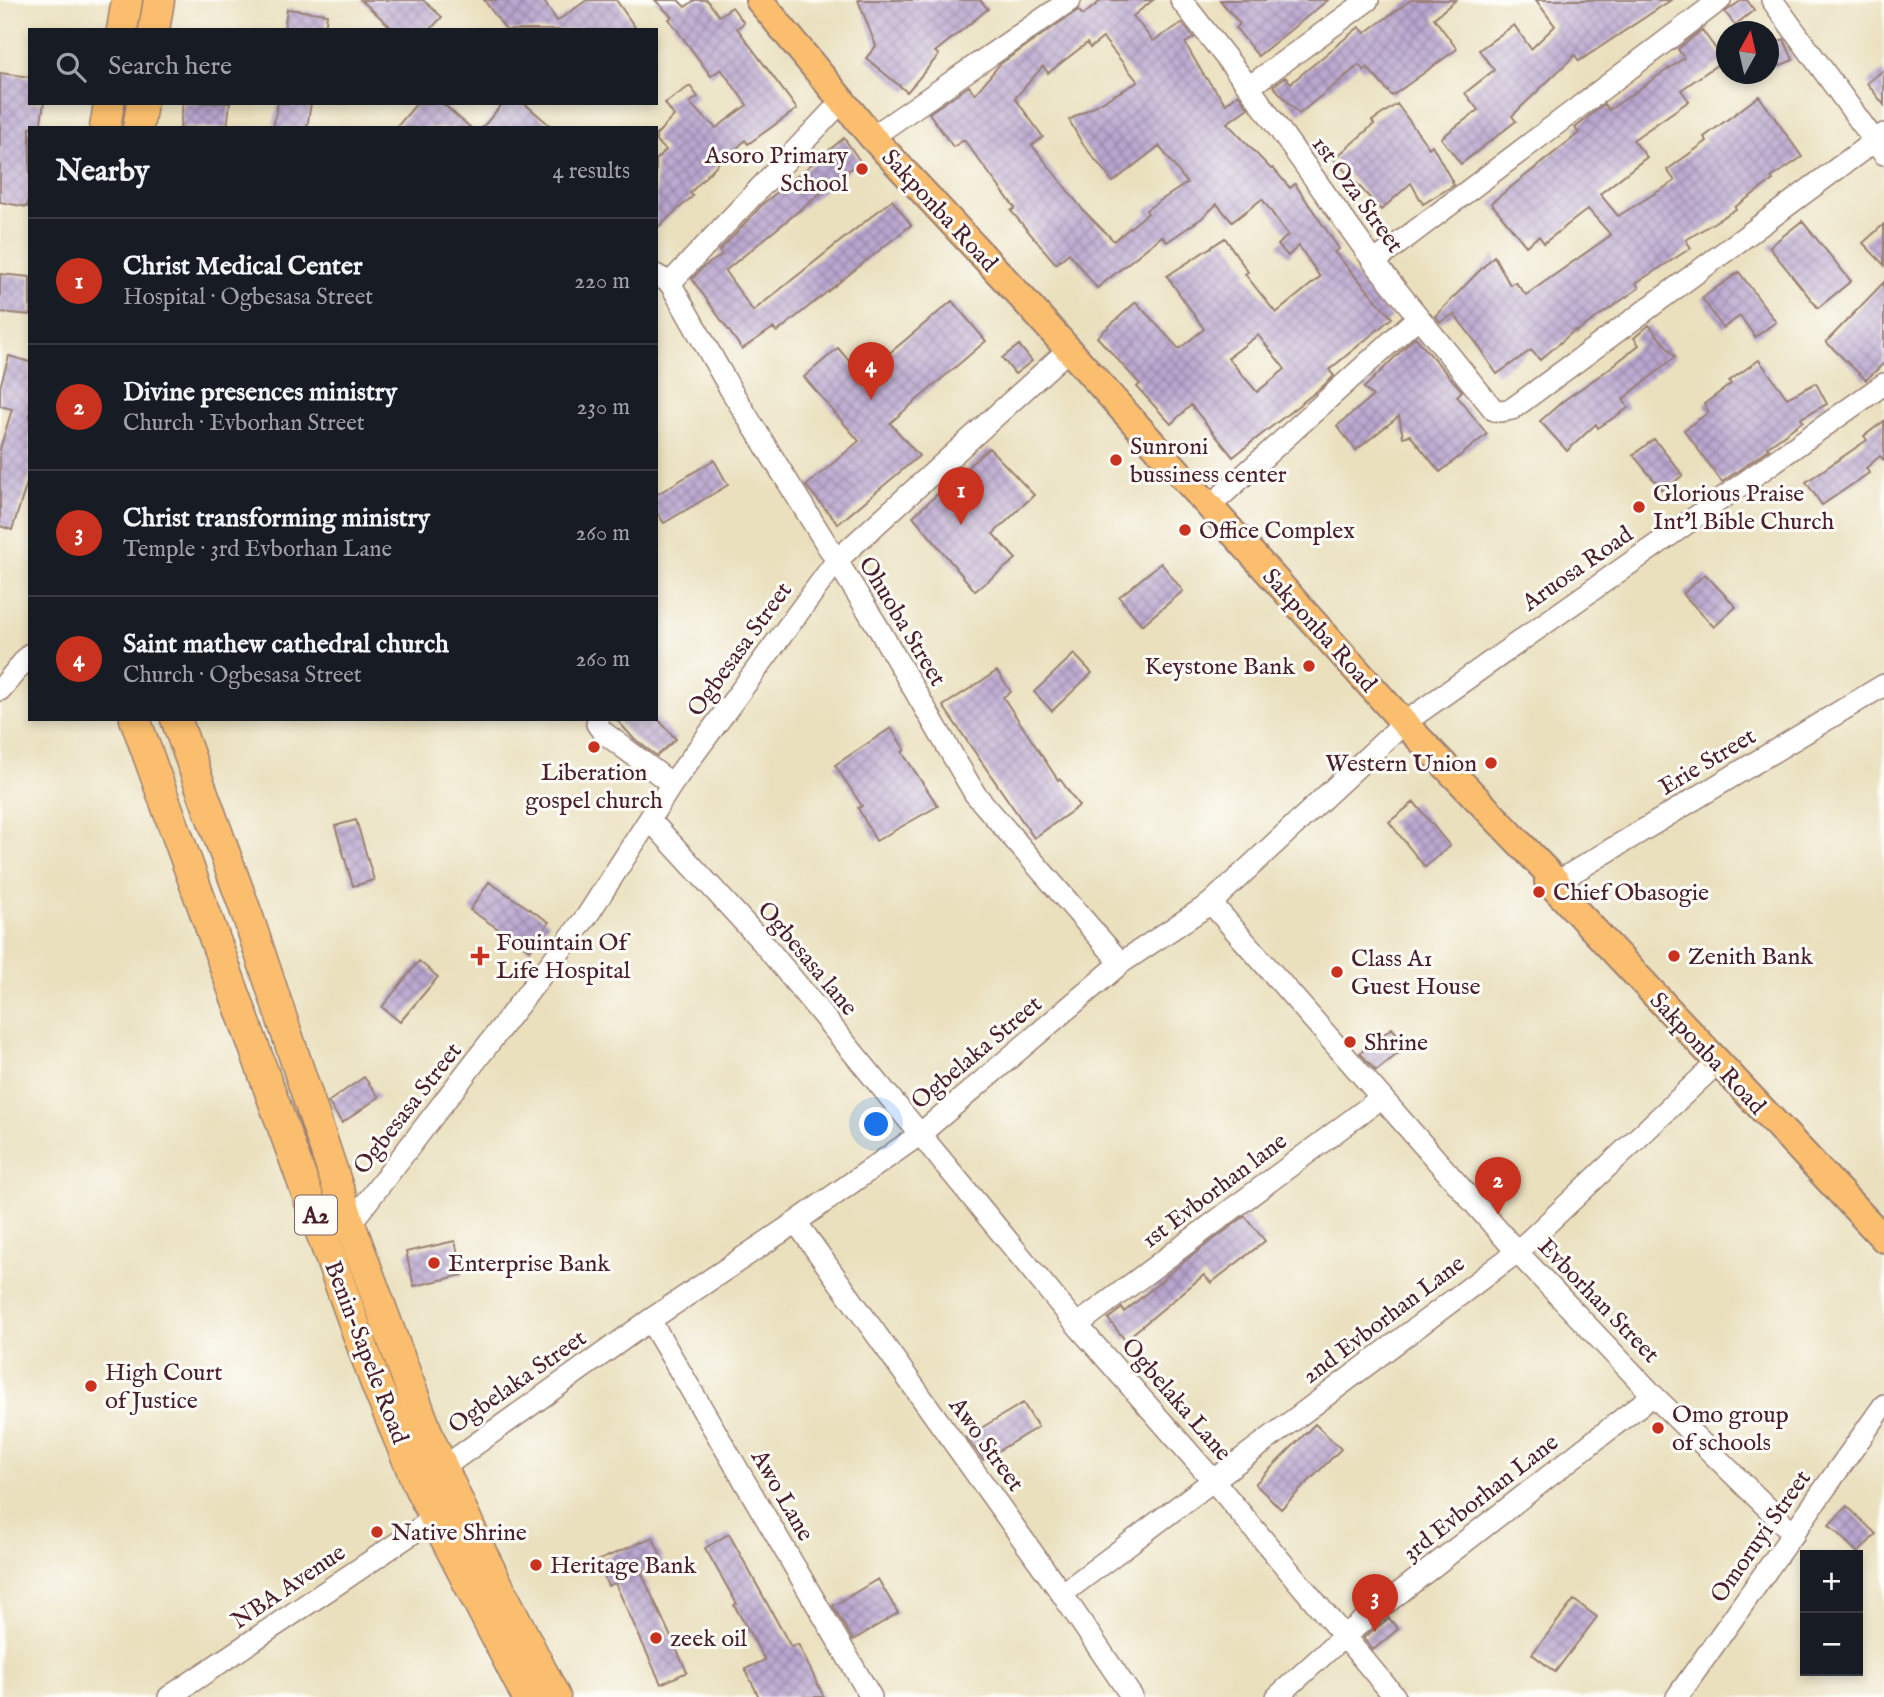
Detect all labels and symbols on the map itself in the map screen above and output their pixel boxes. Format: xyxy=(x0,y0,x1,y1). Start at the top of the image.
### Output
north arrow xyxy=(1716,21,1779,84)
street label: 1st Oza Street xyxy=(1304,130,1410,259)
place label: Asoro Primary School xyxy=(704,141,848,200)
street label: Sakponba Road xyxy=(874,143,1004,279)
marker: Asoro Primary School xyxy=(854,161,870,177)
pin: 4 xyxy=(848,342,894,400)
place label: Sunroni bussiness center xyxy=(1130,432,1287,491)
marker: Sunroni bussiness center xyxy=(1108,452,1124,468)
pin: 1 xyxy=(938,467,984,525)
place label: Glorious Praise Int'l Bible Church xyxy=(1653,479,1835,538)
marker: Glorious Praise Int'l Bible Church xyxy=(1631,499,1647,515)
place label: Office Complex xyxy=(1199,516,1355,547)
street label: Aruosa Road xyxy=(1515,520,1640,619)
marker: Office Complex xyxy=(1177,522,1193,538)
street label: Ohuoba Street xyxy=(851,551,953,692)
street label: Sakponba Road xyxy=(1255,562,1383,700)
street label: Ogbesasa Street xyxy=(681,576,800,723)
place label: Keystone Bank xyxy=(1144,652,1295,683)
marker: Keystone Bank xyxy=(1301,658,1317,674)
street label: Erie Street xyxy=(1654,721,1762,803)
marker: Liberation gospel church xyxy=(586,739,602,755)
place label: Western Union xyxy=(1325,749,1477,780)
marker: Western Union xyxy=(1483,755,1499,771)
place label: Liberation gospel church xyxy=(525,758,663,817)
place label: Chief Obasogie xyxy=(1553,878,1709,909)
marker: Chief Obasogie xyxy=(1531,884,1547,900)
street label: Ogbesasa lane xyxy=(750,895,864,1023)
place label: Fouintain Of Life Hospital xyxy=(496,928,631,987)
place label: Zenith Bank xyxy=(1688,942,1813,973)
place label: Class A1 Guest House xyxy=(1351,944,1480,1003)
marker: Fouintain Of Life Hospital xyxy=(470,946,490,966)
marker: Zenith Bank xyxy=(1666,948,1682,964)
marker: Class A1 Guest House xyxy=(1329,964,1345,980)
street label: Sakponba Road xyxy=(1642,986,1772,1122)
street label: Ogbelaka Street xyxy=(905,989,1049,1117)
place label: Shrine xyxy=(1364,1028,1428,1059)
marker: Shrine xyxy=(1342,1034,1358,1050)
street label: Ogbesasa Street xyxy=(347,1037,469,1181)
your location xyxy=(859,1107,893,1141)
street label: 1st Evborhan lane xyxy=(1136,1126,1294,1256)
pin: 2 xyxy=(1475,1157,1521,1215)
road number: A2 xyxy=(295,1196,337,1234)
street label: Evborhan Street xyxy=(1530,1232,1665,1370)
place label: Enterprise Bank xyxy=(448,1249,610,1280)
street label: 2nd Evborhan Lane xyxy=(1296,1249,1472,1392)
marker: Enterprise Bank xyxy=(426,1255,442,1271)
street label: Benin-Sapele Road xyxy=(316,1257,415,1449)
street label: Ogbelaka Street xyxy=(443,1323,593,1441)
street label: Ogbelaka Lane xyxy=(1114,1332,1238,1468)
place label: High Court of Justice xyxy=(105,1358,223,1417)
marker: High Court of Justice xyxy=(83,1378,99,1394)
street label: Awo Street xyxy=(941,1391,1030,1498)
place label: Omo group of schools xyxy=(1672,1400,1789,1459)
marker: Omo group of schools xyxy=(1650,1420,1666,1436)
street label: 3rd Evborhan Lane xyxy=(1397,1428,1565,1569)
street label: Awo Lane xyxy=(743,1444,820,1547)
street label: Omoruyi Street xyxy=(1704,1464,1819,1609)
place label: Native Shrine xyxy=(391,1518,527,1549)
marker: Native Shrine xyxy=(369,1524,385,1540)
street label: NBA Avenue xyxy=(226,1538,352,1637)
place label: Heritage Bank xyxy=(550,1551,696,1582)
marker: Heritage Bank xyxy=(528,1557,544,1573)
pin: 3 xyxy=(1352,1574,1398,1632)
place label: zeek oil xyxy=(670,1624,747,1655)
marker: zeek oil xyxy=(648,1630,664,1646)

